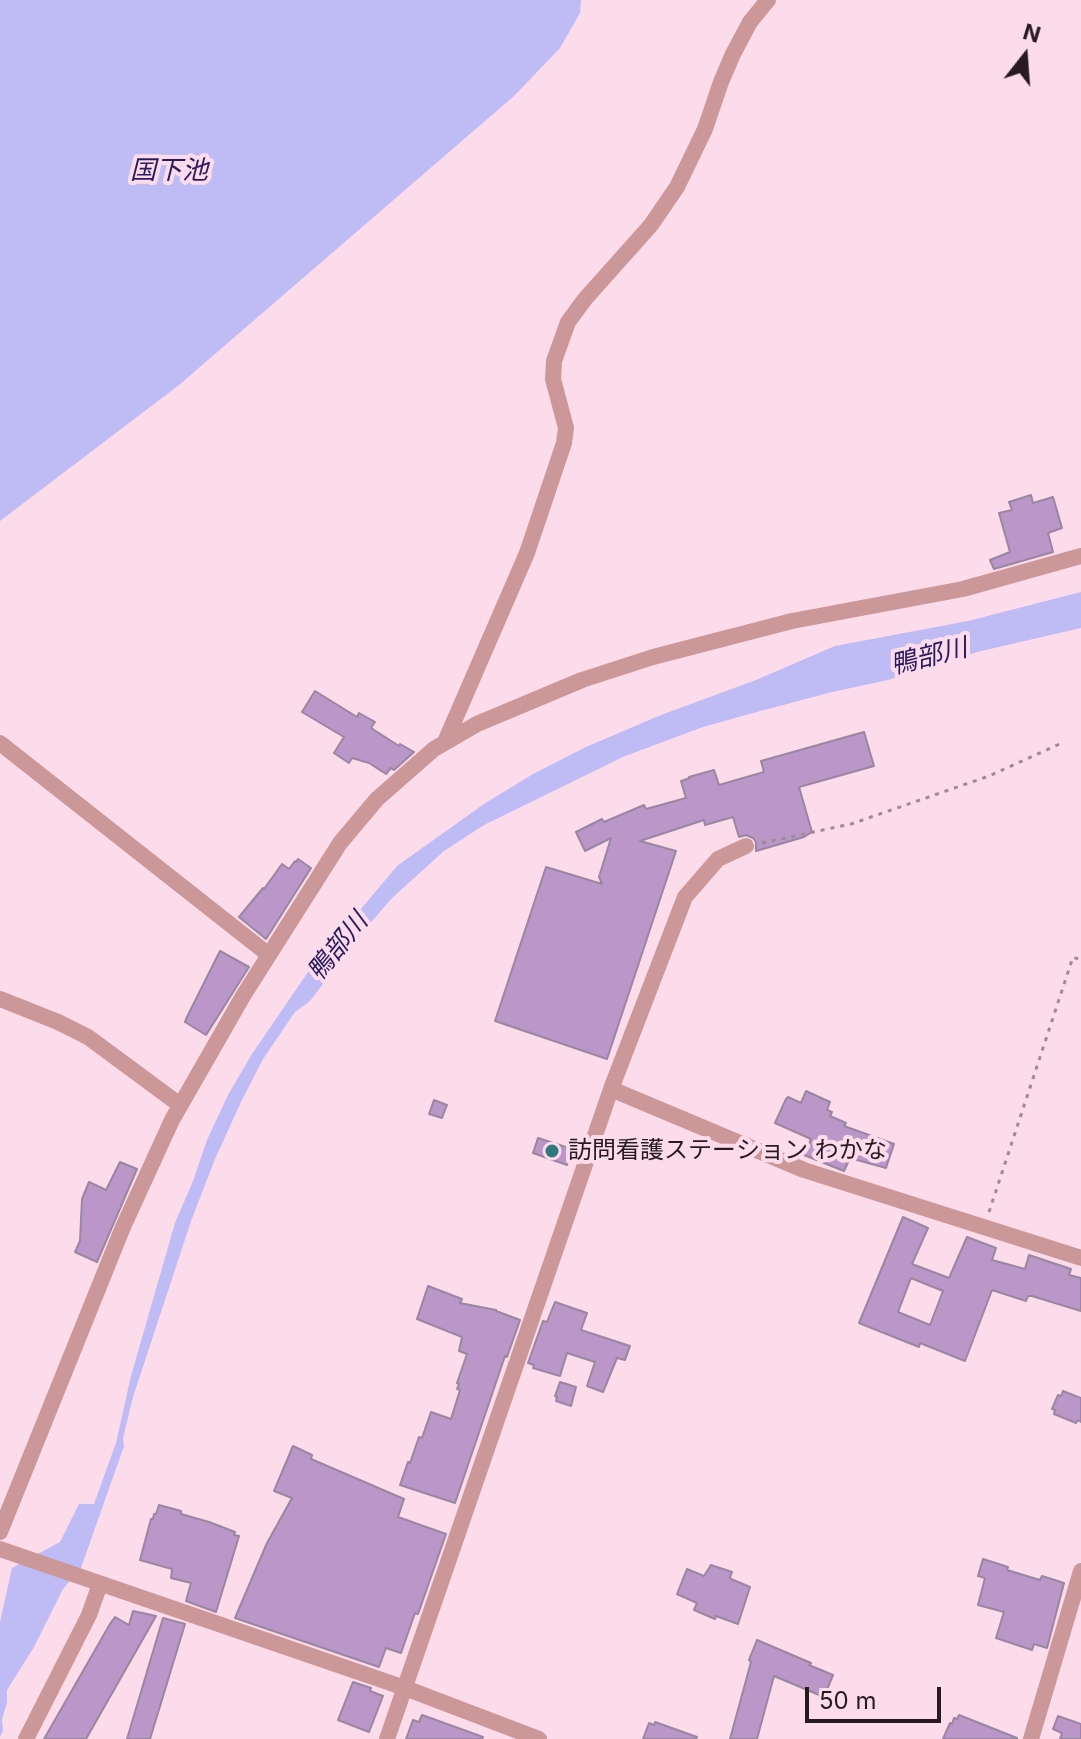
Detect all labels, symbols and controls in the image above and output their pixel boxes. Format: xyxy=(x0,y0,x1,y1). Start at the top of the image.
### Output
north arrow xyxy=(985,16,1065,96)
text: N xyxy=(1020,18,1044,48)
water label: 国下池 xyxy=(130,155,208,187)
water label: 鴨部川 xyxy=(887,632,971,682)
water label: 鴨部川 xyxy=(301,907,375,987)
place label: 訪問看護ステーション わかな xyxy=(568,1137,887,1165)
marker: 訪問看護ステーション わかな xyxy=(543,1142,561,1160)
scale bar xyxy=(809,1671,945,1721)
text: 50 m xyxy=(819,1686,877,1715)

